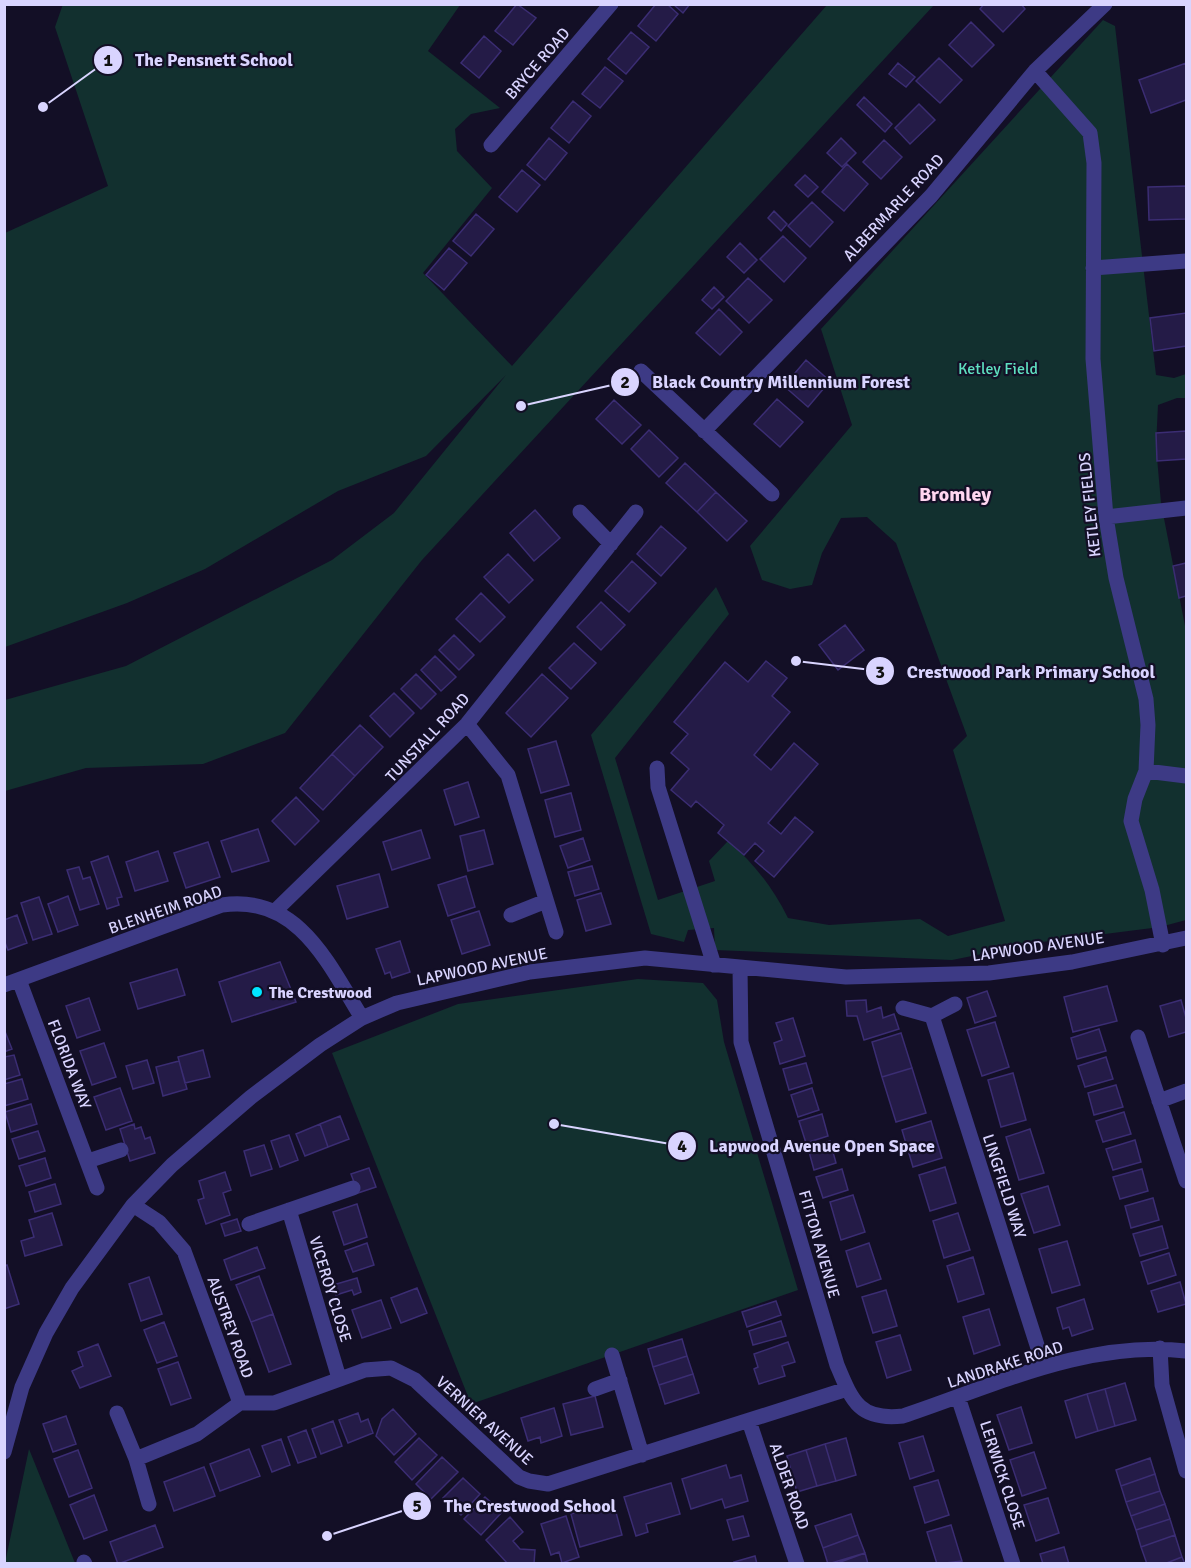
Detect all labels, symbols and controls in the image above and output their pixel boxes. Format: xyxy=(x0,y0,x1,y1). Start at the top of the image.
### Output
street label: BRYCE ROAD xyxy=(501,24,574,104)
callout: The Pensnett School xyxy=(93,42,305,78)
text: 1 xyxy=(103,49,113,71)
text: The Pensnett School xyxy=(135,49,293,71)
street label: ALBERMARLE ROAD xyxy=(839,150,949,265)
park label: Ketley Field xyxy=(958,359,1038,379)
callout: Black Country Millennium Forest xyxy=(610,364,922,400)
text: 2 xyxy=(620,371,630,393)
text: Black Country Millennium Forest xyxy=(652,371,910,393)
street label: KETLEY FIELDS xyxy=(1075,452,1105,558)
district label: Bromley xyxy=(919,482,991,507)
callout: Crestwood Park Primary School xyxy=(865,653,1167,689)
text: 3 xyxy=(875,661,885,683)
text: Crestwood Park Primary School xyxy=(907,661,1156,683)
street label: TUNSTALL ROAD xyxy=(381,689,474,786)
street label: BLENHEIM ROAD xyxy=(106,881,225,939)
street label: LAPWOOD AVENUE xyxy=(971,928,1106,966)
street label: LAPWOOD AVENUE xyxy=(415,943,550,991)
place label: The Crestwood xyxy=(269,983,372,1003)
marker: The Crestwood xyxy=(250,985,264,999)
street label: FLORIDA WAY xyxy=(43,1017,95,1112)
callout: Lapwood Avenue Open Space xyxy=(667,1128,947,1164)
street label: LINGFIELD WAY xyxy=(978,1132,1030,1241)
text: 4 xyxy=(677,1135,687,1157)
text: Lapwood Avenue Open Space xyxy=(709,1135,935,1157)
street label: FITTON AVENUE xyxy=(794,1188,844,1301)
street label: VICEROY CLOSE xyxy=(304,1234,356,1345)
street label: AUSTREY ROAD xyxy=(202,1274,258,1381)
street label: LANDRAKE ROAD xyxy=(945,1337,1066,1393)
street label: VERNIER AVENUE xyxy=(432,1372,537,1469)
street label: LERWICK CLOSE xyxy=(975,1418,1029,1532)
street label: ALDER ROAD xyxy=(765,1440,813,1532)
callout: The Crestwood School xyxy=(402,1488,628,1524)
text: 5 xyxy=(412,1495,422,1517)
text: The Crestwood School xyxy=(444,1495,617,1517)

